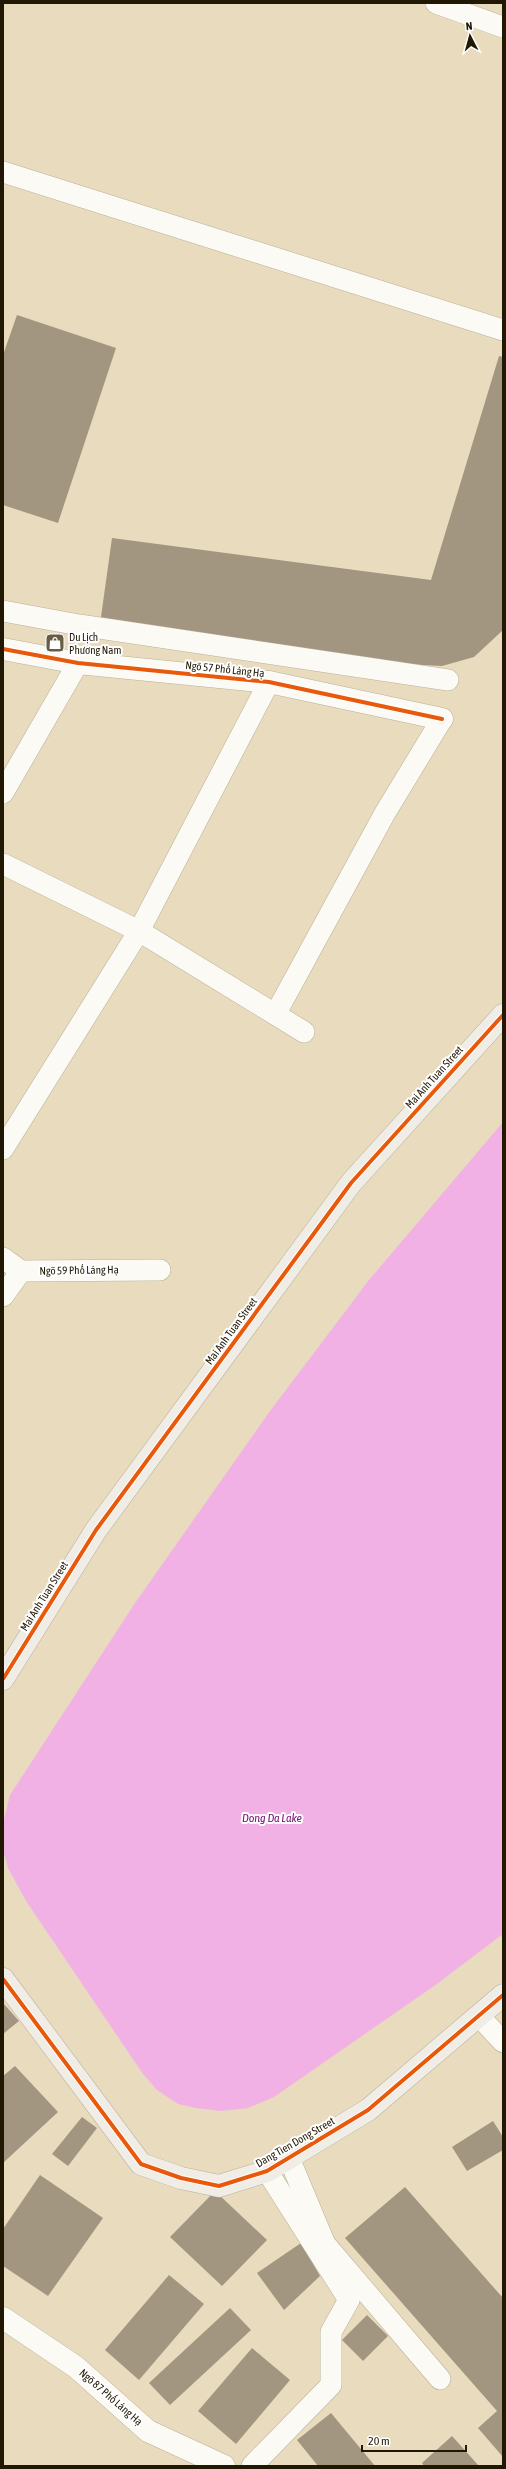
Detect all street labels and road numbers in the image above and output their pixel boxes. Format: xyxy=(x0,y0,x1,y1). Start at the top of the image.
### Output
street label: Ngõ 57 Phố Láng Hạ xyxy=(185,659,265,680)
street label: Mai Anh Tuan Street xyxy=(403,1043,465,1111)
street label: Ngõ 59 Phố Láng Hạ xyxy=(39,1263,119,1278)
street label: Mai Anh Tuan Street xyxy=(203,1295,259,1367)
street label: Mai Anh Tuan Street xyxy=(18,1559,70,1633)
street label: Dang Tien Dong Street xyxy=(254,2115,336,2169)
street label: Ngõ 87 Phố Láng Hạ xyxy=(76,2366,145,2428)

